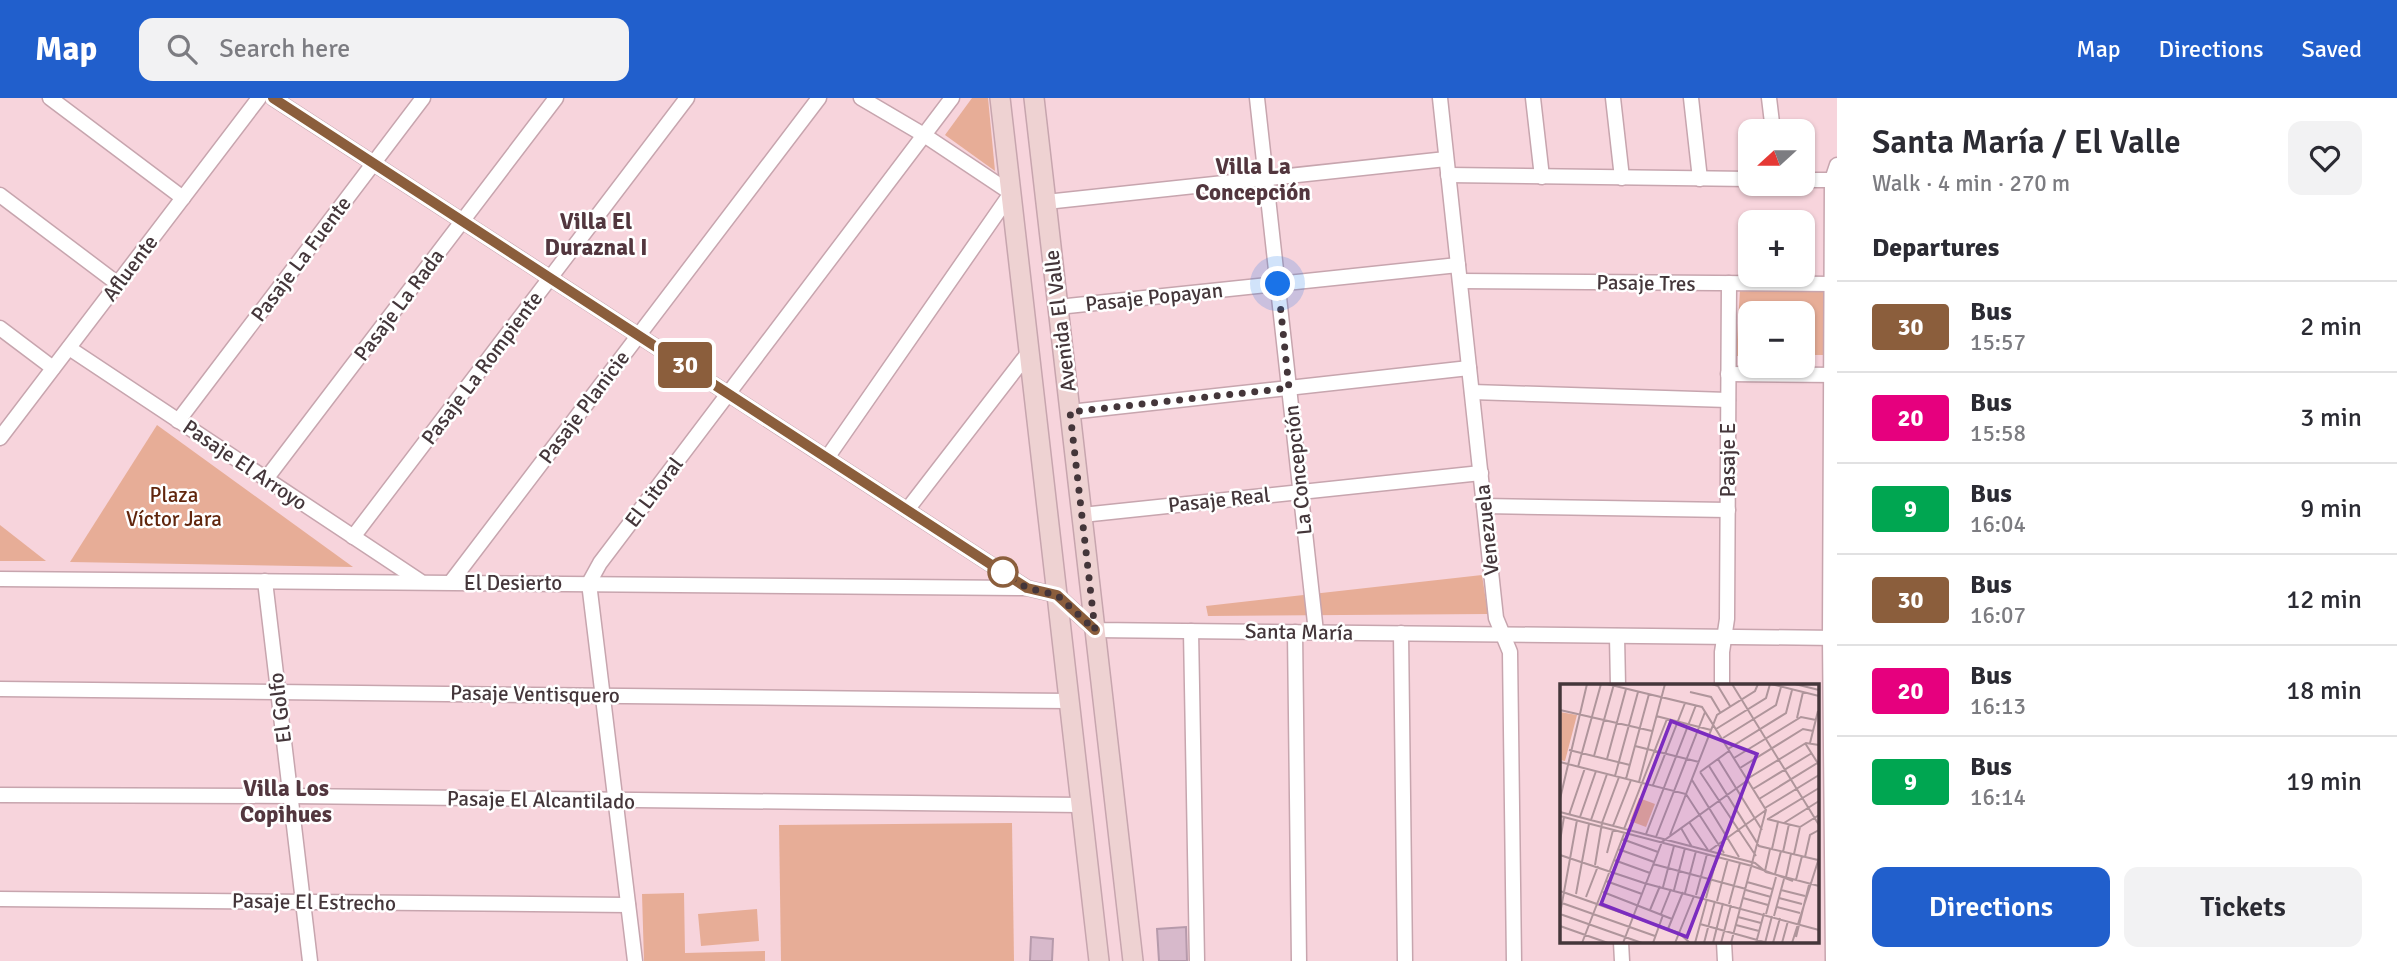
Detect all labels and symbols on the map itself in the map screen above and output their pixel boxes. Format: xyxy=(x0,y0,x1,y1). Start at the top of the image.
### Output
north arrow xyxy=(1738,119,1815,196)
district label: Villa La Concepción xyxy=(1195,152,1311,207)
street label: Pasaje La Fuente xyxy=(245,191,357,327)
district label: Villa El Duraznal I xyxy=(545,207,647,262)
street label: Afluente xyxy=(97,230,163,306)
street label: Pasaje La Rada xyxy=(348,244,450,366)
street label: Avenida El Valle xyxy=(1038,249,1082,393)
your location xyxy=(1260,266,1295,301)
street label: Pasaje Tres xyxy=(1596,269,1696,297)
street label: Pasaje Popayan xyxy=(1084,277,1224,317)
street label: Pasaje La Rompiente xyxy=(416,286,548,450)
line badge: 30 xyxy=(654,342,716,388)
street label: Pasaje Planicie xyxy=(533,345,635,469)
street label: La Concepción xyxy=(1278,404,1318,536)
street label: Pasaje El Arroyo xyxy=(178,414,312,516)
street label: Pasaje E xyxy=(1715,423,1741,497)
street label: El Litoral xyxy=(619,452,689,532)
park label: Plaza Víctor Jara xyxy=(126,482,222,532)
street label: Pasaje Real xyxy=(1167,482,1271,518)
street label: Venezuela xyxy=(1469,483,1505,577)
unlabelled marker xyxy=(988,557,1018,587)
street label: El Desierto xyxy=(464,570,562,596)
street label: Santa María xyxy=(1245,618,1353,646)
street label: El Golfo xyxy=(263,671,297,745)
street label: Pasaje Ventisquero xyxy=(450,680,620,708)
inset map xyxy=(1560,684,1820,944)
district label: Villa Los Copihues xyxy=(240,774,332,829)
street label: Pasaje El Alcantilado xyxy=(447,785,635,815)
street label: Pasaje El Estrecho xyxy=(232,888,396,916)

